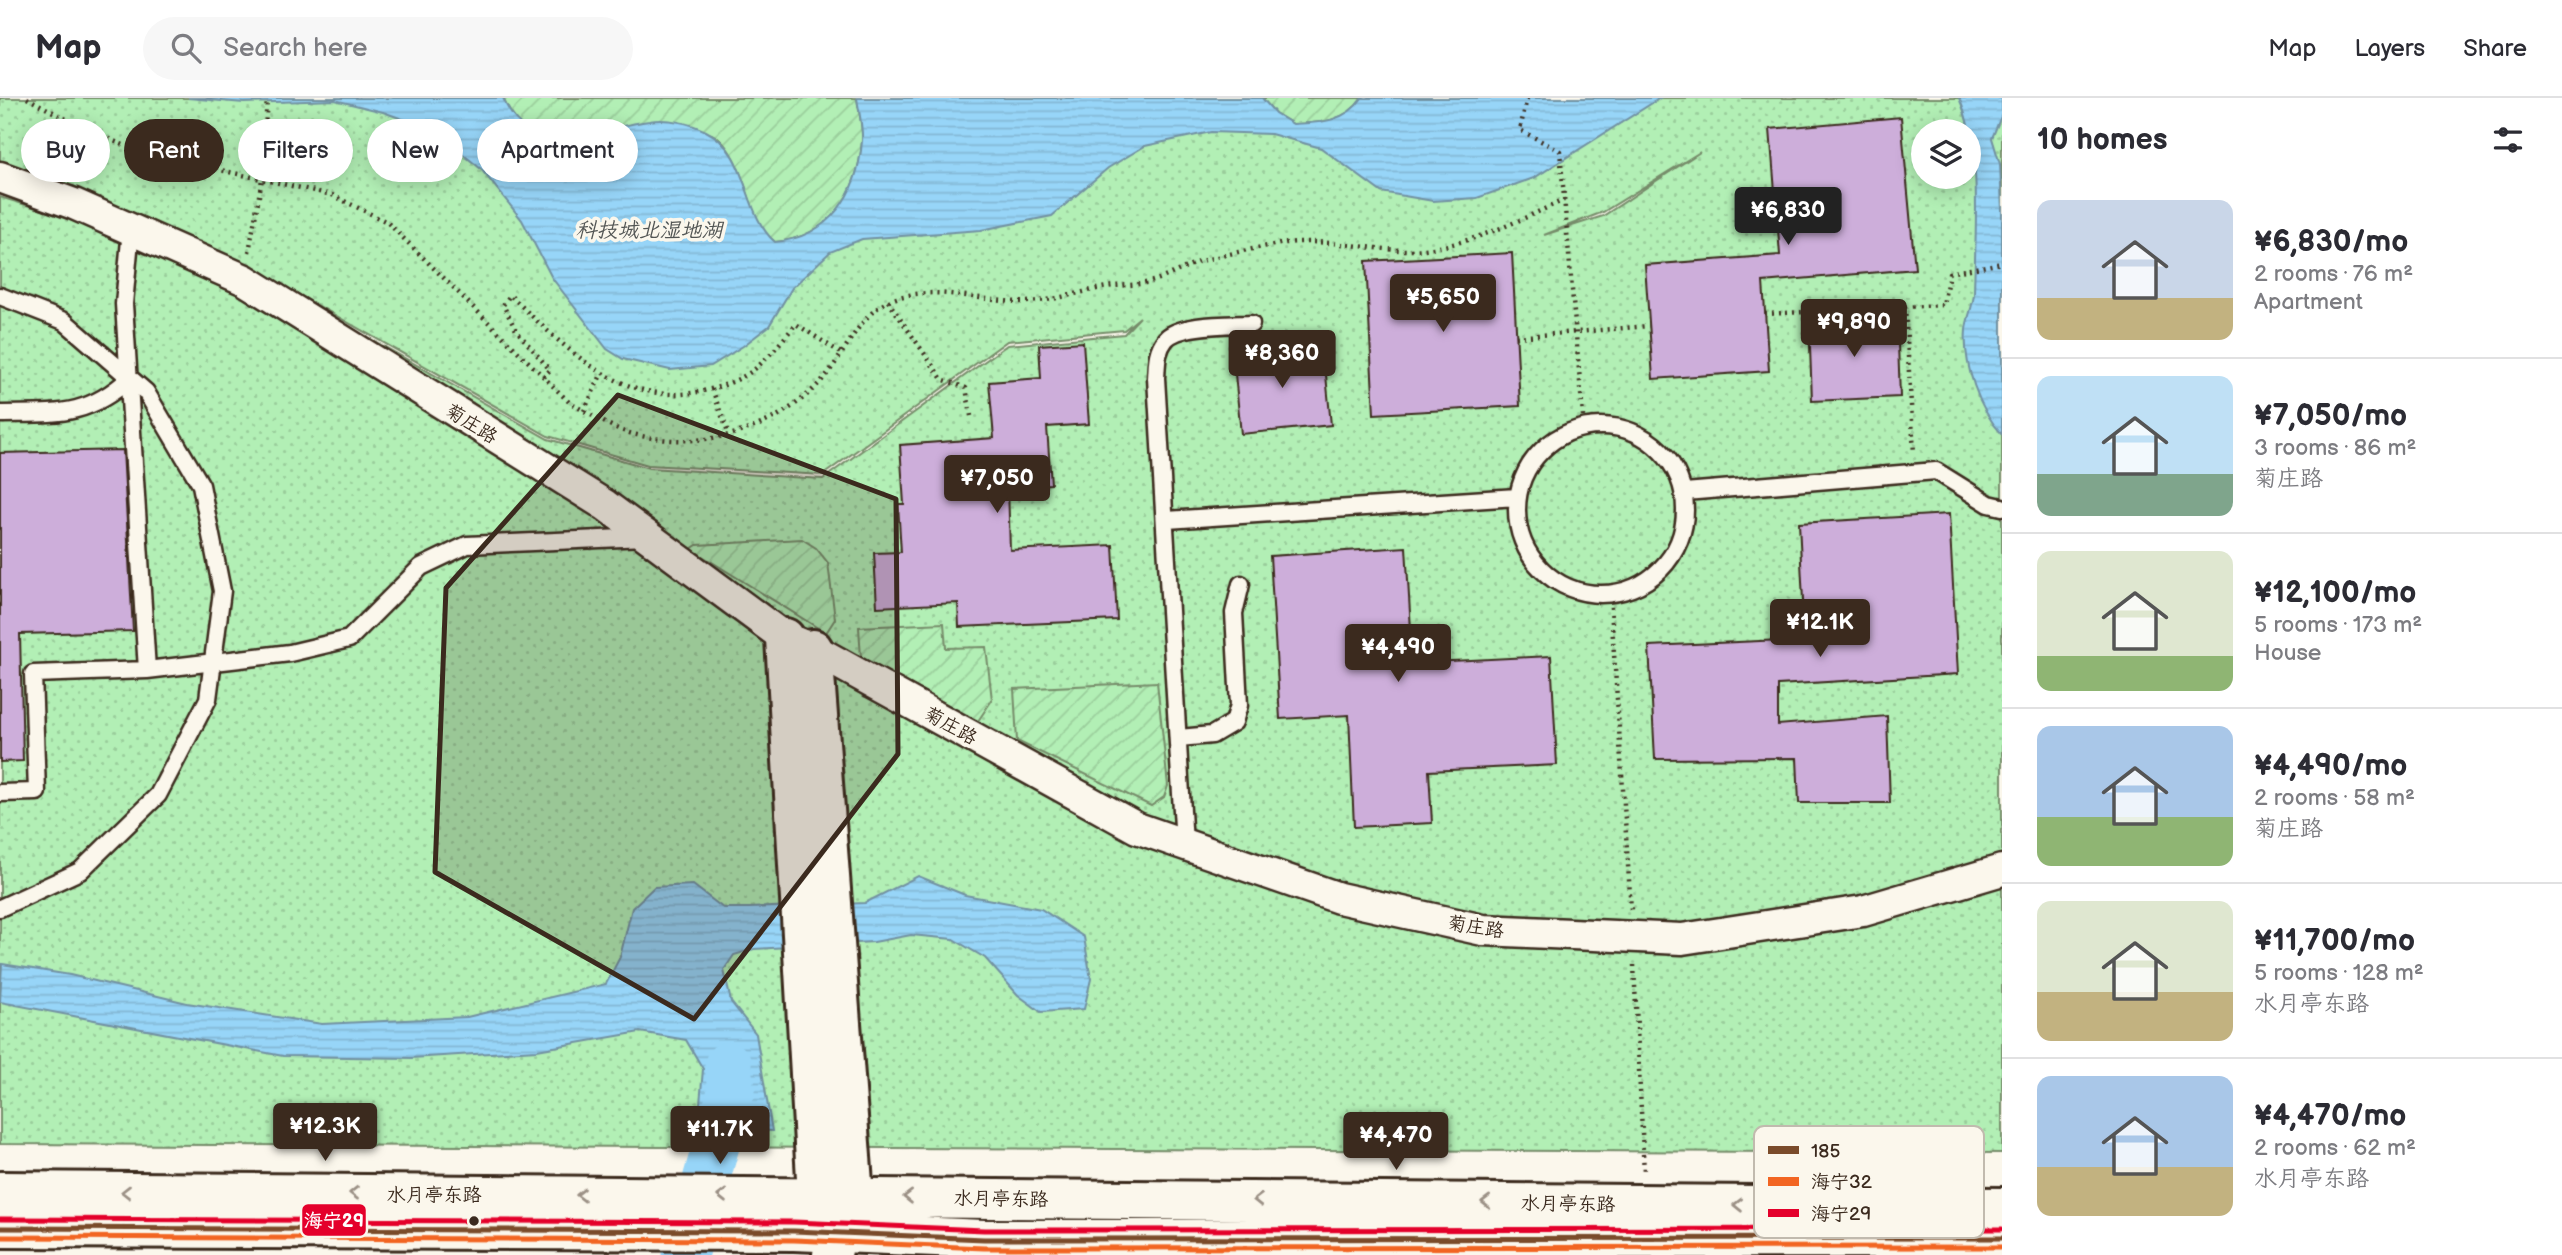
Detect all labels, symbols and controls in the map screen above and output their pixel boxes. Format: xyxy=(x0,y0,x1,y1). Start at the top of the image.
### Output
search box xyxy=(143,17,633,80)
text: Map xyxy=(35,28,101,68)
icon: search xyxy=(167,29,205,67)
text: Search here xyxy=(223,33,367,64)
text: Map xyxy=(2268,34,2316,63)
text: Layers xyxy=(2354,34,2425,63)
text: Share xyxy=(2463,34,2527,63)
chip: Buy xyxy=(21,119,110,182)
chip: Rent xyxy=(124,119,224,182)
chip: Filters xyxy=(238,119,353,182)
chip: New xyxy=(367,119,463,182)
chip: Apartment xyxy=(477,119,638,182)
map controls xyxy=(1911,119,1981,189)
button: layers xyxy=(1911,119,1981,189)
icon: filters xyxy=(2489,121,2527,159)
text: 10 homes xyxy=(2037,122,2168,158)
pin: ¥6,830 xyxy=(1731,188,1845,247)
text: ¥6,830 xyxy=(1751,196,1825,224)
water label: 科技城北湿地湖 xyxy=(576,218,724,243)
text: ¥6,830/mo xyxy=(2254,224,2408,260)
icon: home xyxy=(2093,228,2177,312)
text: 2 rooms · 76 m² xyxy=(2254,260,2413,288)
pin: ¥5,650 xyxy=(1386,274,1500,334)
text: ¥5,650 xyxy=(1406,283,1480,311)
text: Apartment xyxy=(2254,288,2363,316)
pin: ¥9,890 xyxy=(1797,300,1911,359)
text: ¥9,890 xyxy=(1817,308,1891,336)
pin: ¥8,360 xyxy=(1225,330,1339,390)
text: ¥8,360 xyxy=(1245,339,1319,367)
text: ¥7,050/mo xyxy=(2254,398,2407,434)
street label: 菊庄路 xyxy=(441,399,501,449)
icon: home xyxy=(2093,404,2177,488)
text: 3 rooms · 86 m² xyxy=(2254,434,2416,462)
pin: ¥7,050 xyxy=(940,456,1054,515)
text: ¥7,050 xyxy=(960,464,1034,492)
text: 菊庄路 xyxy=(2254,465,2323,493)
text: ¥12,100/mo xyxy=(2254,575,2416,611)
icon: home xyxy=(2093,579,2177,663)
pin: ¥12.1K xyxy=(1763,600,1877,659)
text: ¥12.1K xyxy=(1786,608,1854,636)
text: 5 rooms · 173 m² xyxy=(2254,611,2422,639)
pin: ¥4,490 xyxy=(1341,624,1455,684)
text: ¥4,490 xyxy=(1361,633,1435,661)
text: House xyxy=(2254,639,2321,667)
street label: 菊庄路 xyxy=(920,702,981,750)
text: ¥4,490/mo xyxy=(2254,748,2407,784)
icon: home xyxy=(2093,754,2177,838)
text: 2 rooms · 58 m² xyxy=(2254,784,2415,812)
text: 菊庄路 xyxy=(2254,815,2323,843)
street label: 菊庄路 xyxy=(1446,912,1506,943)
text: ¥11,700/mo xyxy=(2254,923,2415,959)
icon: home xyxy=(2093,929,2177,1013)
text: 5 rooms · 128 m² xyxy=(2254,959,2424,987)
text: 水月亭东路 xyxy=(2254,990,2369,1018)
text: ¥4,470/mo xyxy=(2254,1098,2406,1134)
pin: ¥12.3K xyxy=(268,1104,382,1163)
icon: home xyxy=(2093,1104,2177,1188)
pin: ¥11.7K xyxy=(663,1107,777,1166)
text: ¥12.3K xyxy=(289,1112,361,1140)
pin: ¥4,470 xyxy=(1339,1112,1453,1172)
text: ¥11.7K xyxy=(687,1115,753,1143)
text: ¥4,470 xyxy=(1359,1121,1433,1149)
legend xyxy=(1754,1126,1984,1238)
text: 2 rooms · 62 m² xyxy=(2254,1134,2416,1162)
text: 185 xyxy=(1811,1140,1840,1163)
text: 水月亭东路 xyxy=(2254,1165,2369,1193)
text: 海宁32 xyxy=(1811,1171,1873,1194)
one-way arrow xyxy=(120,1184,131,1200)
street label: 水月亭东路 xyxy=(386,1184,482,1207)
one-way arrow xyxy=(348,1185,358,1201)
one-way arrow xyxy=(575,1187,586,1203)
street label: 水月亭东路 xyxy=(953,1187,1049,1212)
one-way arrow xyxy=(716,1188,726,1204)
one-way arrow xyxy=(903,1189,913,1205)
one-way arrow xyxy=(1253,1192,1263,1208)
street label: 水月亭东路 xyxy=(1520,1192,1616,1217)
one-way arrow xyxy=(1480,1194,1491,1210)
one-way arrow xyxy=(1732,1197,1743,1213)
line badge: 海宁29 xyxy=(301,1203,367,1237)
text: 海宁29 xyxy=(1811,1203,1871,1226)
text: 海宁29 xyxy=(304,1210,364,1233)
unlabelled marker xyxy=(467,1214,481,1228)

